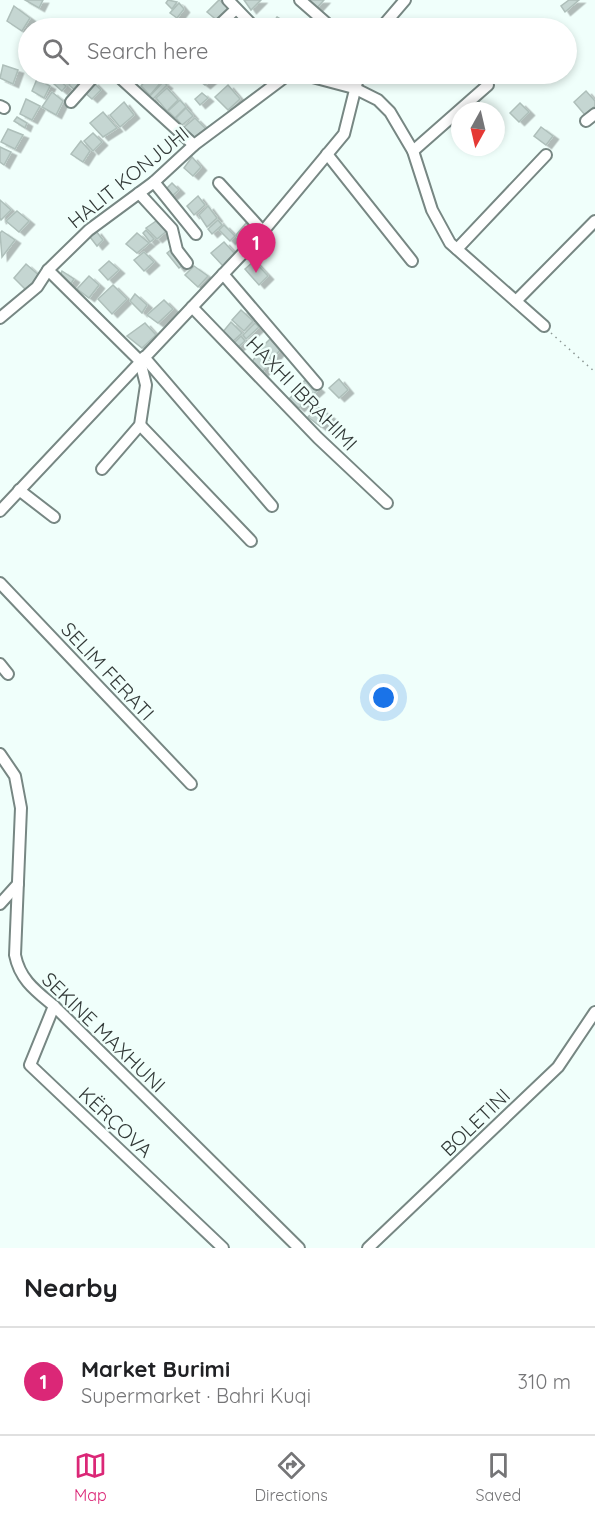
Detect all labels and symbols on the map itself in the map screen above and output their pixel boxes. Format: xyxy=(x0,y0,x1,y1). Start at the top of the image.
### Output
north arrow xyxy=(451,102,505,156)
street label: HALIT KONJUHI xyxy=(62,121,194,233)
pin: 1 xyxy=(236,224,276,273)
street label: HAXHI IBRAHIMI xyxy=(241,331,363,455)
street label: SELIM FERATI xyxy=(56,617,160,725)
your location xyxy=(369,683,398,712)
street label: SEKINE MAXHUNI xyxy=(37,967,171,1097)
street label: KËRÇOVA xyxy=(74,1081,158,1163)
street label: BOLETINI xyxy=(435,1083,515,1161)

